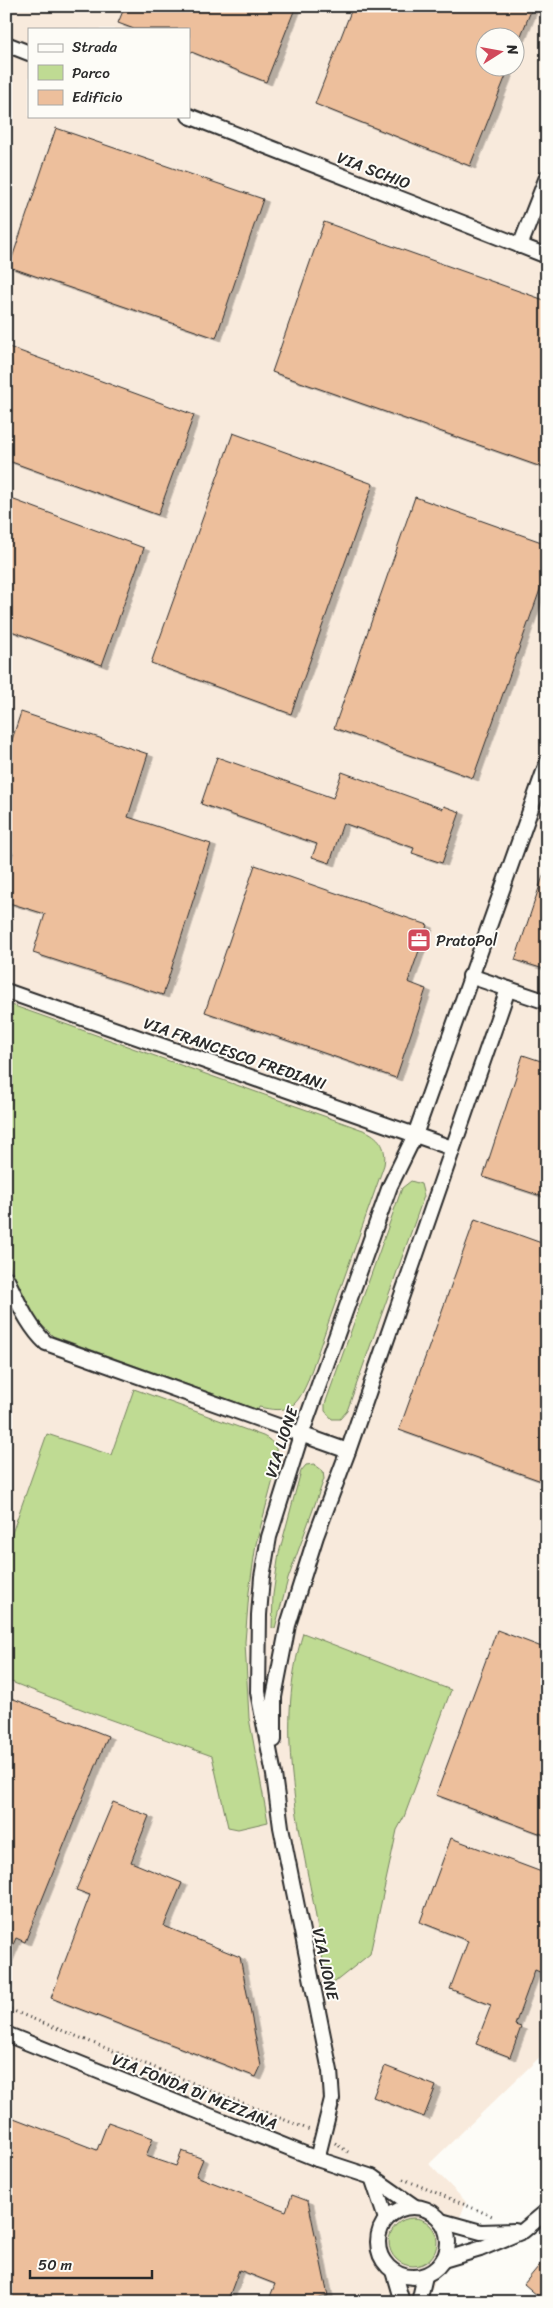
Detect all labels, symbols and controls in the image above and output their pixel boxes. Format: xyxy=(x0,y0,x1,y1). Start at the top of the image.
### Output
legend xyxy=(28,28,190,118)
north arrow xyxy=(476,28,526,78)
text: Strada xyxy=(72,34,118,60)
text: N xyxy=(499,41,526,57)
text: Parco xyxy=(72,60,110,86)
text: Edificio xyxy=(72,84,123,110)
street label: VIA SCHIO xyxy=(333,143,415,198)
place label: PratoPol xyxy=(436,926,498,955)
office icon: PratoPol xyxy=(406,927,432,953)
street label: VIA FRANCESCO FREDIANI xyxy=(139,1009,330,1098)
street label: VIA LIONE xyxy=(256,1402,307,1481)
street label: VIA LIONE xyxy=(304,1925,348,2004)
street label: VIA FONDA DI MEZZANA xyxy=(108,2045,282,2138)
scale bar xyxy=(30,2248,152,2280)
text: 50 m xyxy=(38,2252,73,2278)

